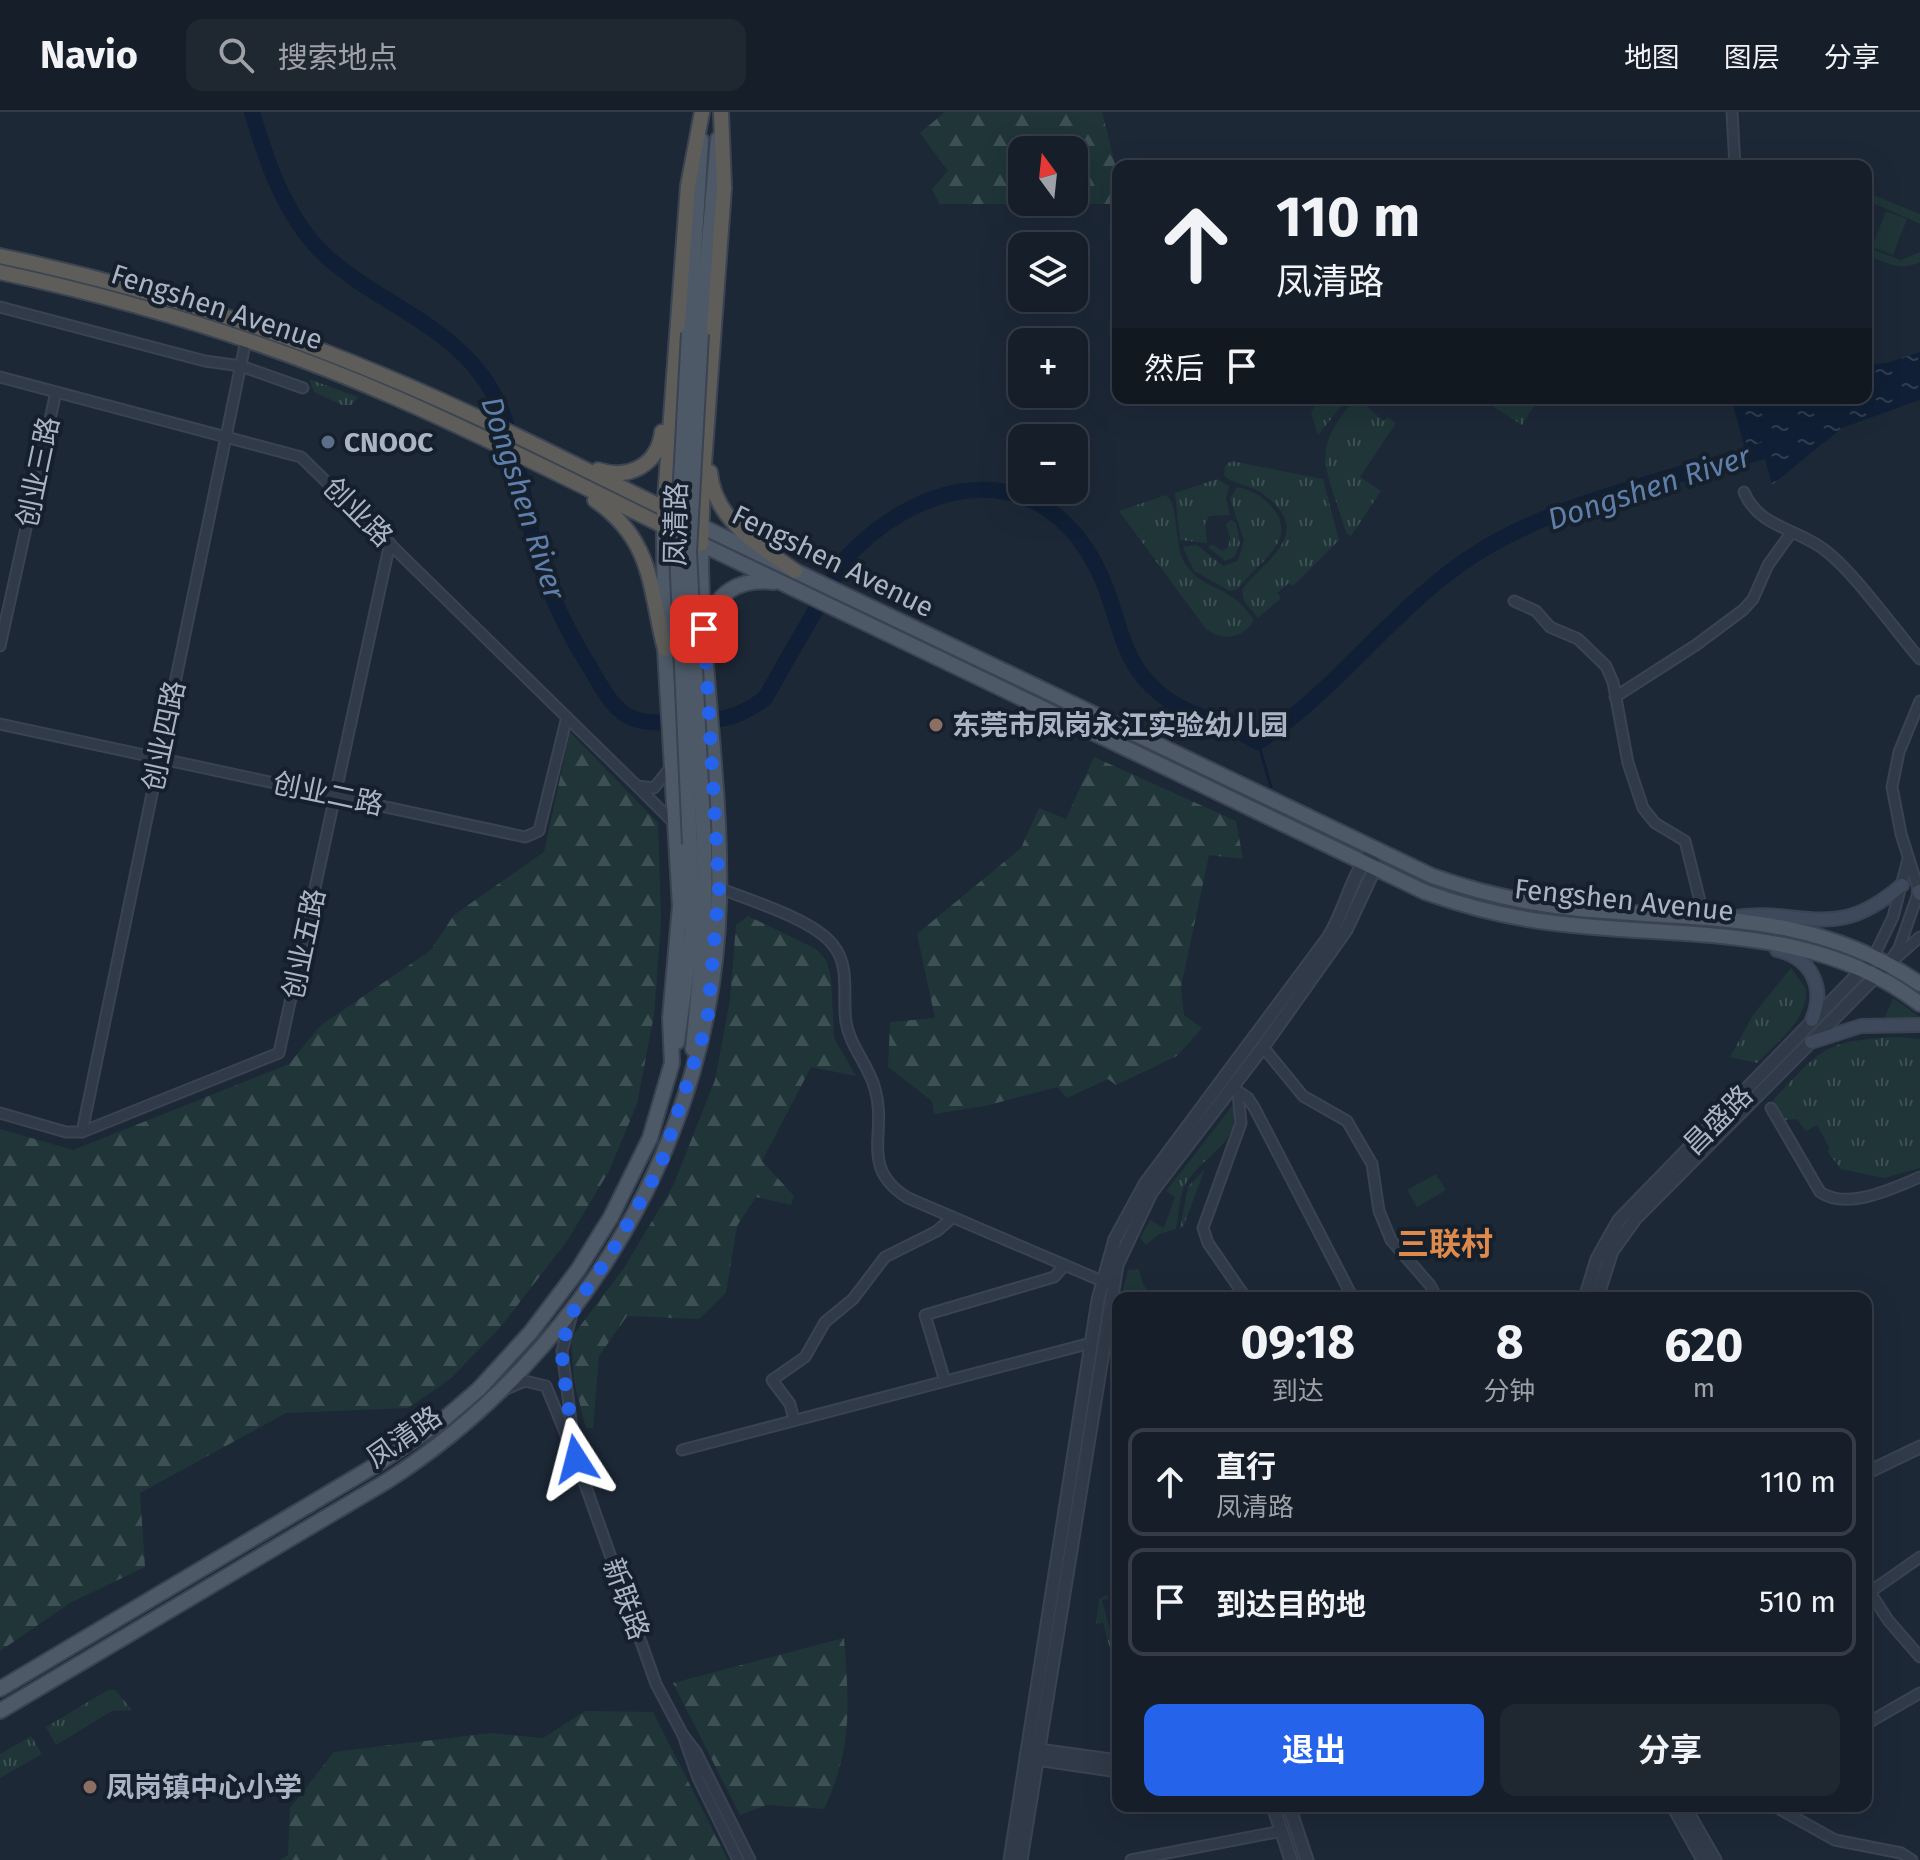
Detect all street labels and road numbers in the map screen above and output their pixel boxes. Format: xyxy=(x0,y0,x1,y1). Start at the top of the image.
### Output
street label: Fengshen Avenue xyxy=(107,257,327,357)
street label: 创业三路 xyxy=(10,414,66,530)
street label: 创业路 xyxy=(317,471,399,553)
street label: 凤清路 xyxy=(659,482,693,566)
street label: Fengshen Avenue xyxy=(727,498,939,624)
street label: 创业四路 xyxy=(136,678,192,794)
street label: 创业二路 xyxy=(270,766,386,822)
street label: Fengshen Avenue xyxy=(1513,872,1735,928)
street label: 创业五路 xyxy=(276,886,332,1002)
street label: 昌盛路 xyxy=(1677,1079,1759,1161)
street label: 凤清路 xyxy=(360,1399,448,1475)
street label: 新联路 xyxy=(596,1554,656,1644)

